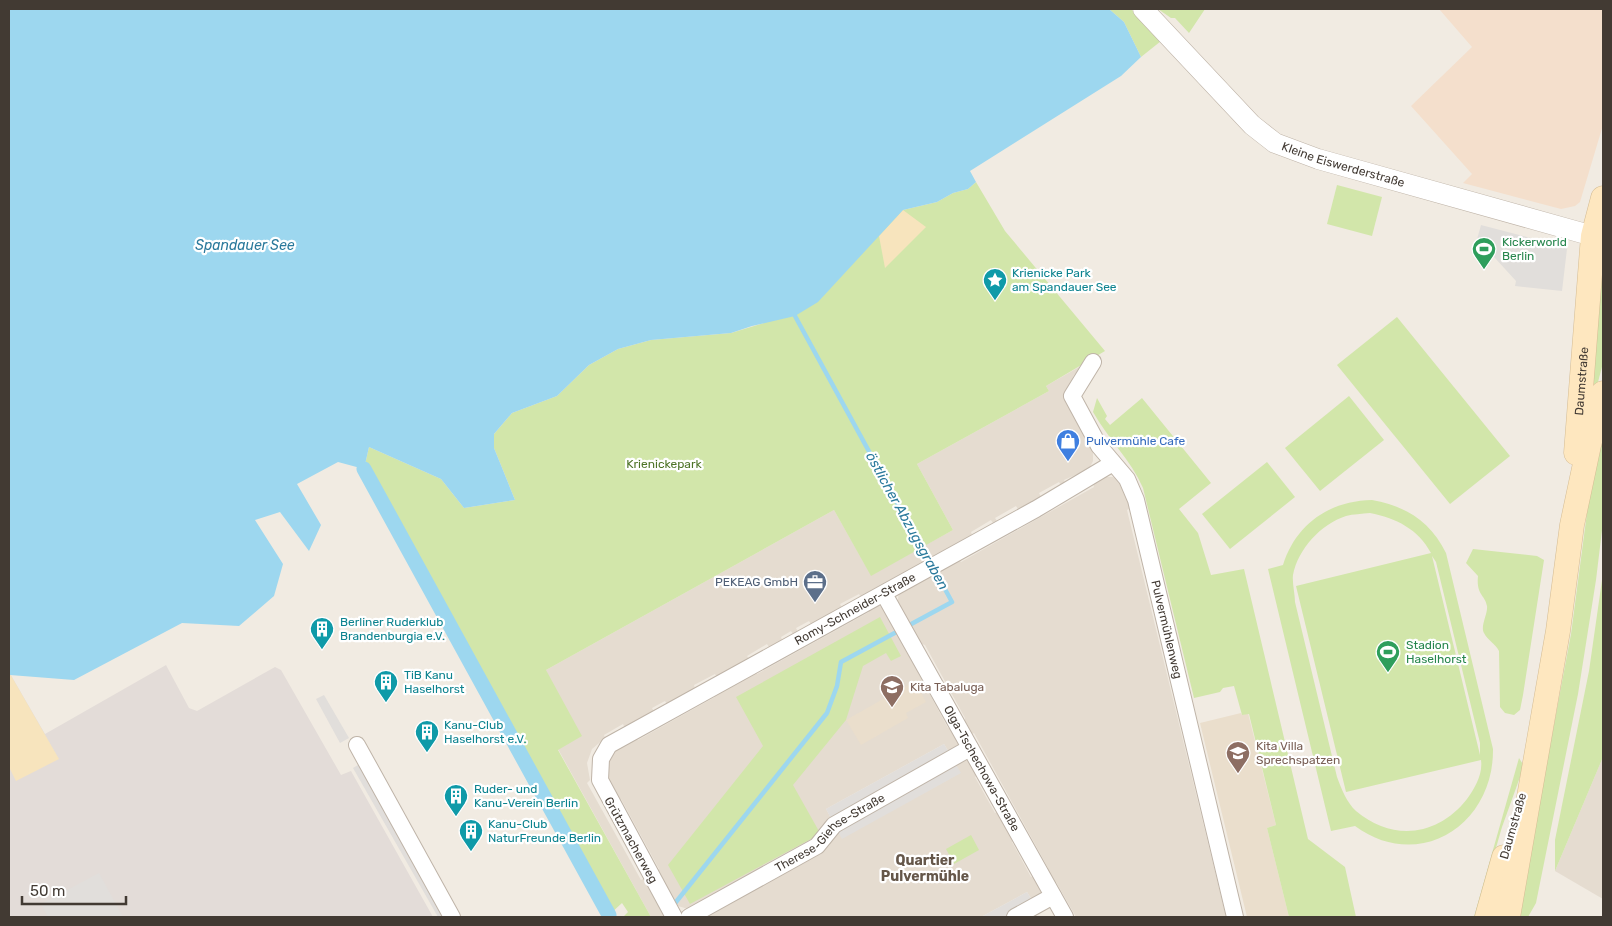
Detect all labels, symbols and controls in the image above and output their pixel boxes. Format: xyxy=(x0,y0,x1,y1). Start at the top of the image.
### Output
street label: Kleine Eiswerderstraße xyxy=(1280,139,1406,190)
place label: Kickerworld Berlin xyxy=(1502,235,1567,263)
sports icon: Kickerworld Berlin xyxy=(1471,236,1497,270)
water label: Spandauer See xyxy=(195,237,295,254)
place label: Krienicke Park am Spandauer See xyxy=(1012,266,1117,294)
place icon: Krienicke Park am Spandauer See xyxy=(982,267,1008,301)
street label: Daumstraße xyxy=(1572,346,1591,416)
shop icon: Pulvermühle Cafe xyxy=(1055,428,1081,462)
place label: Pulvermühle Cafe xyxy=(1086,434,1185,448)
water label: östlicher Abzugsgraben xyxy=(862,449,952,593)
park label: Krienickepark xyxy=(626,457,702,471)
office icon: PEKEAG GmbH xyxy=(802,569,828,603)
street label: Romy-Schneider-Straße xyxy=(792,570,918,648)
place label: PEKEAG GmbH xyxy=(715,575,798,589)
street label: Pulvermühlenweg xyxy=(1148,579,1185,680)
place label: Berliner Ruderklub Brandenburgia e.V. xyxy=(340,615,445,643)
building icon: Berliner Ruderklub Brandenburgia e.V. xyxy=(309,616,335,650)
place label: Stadion Haselhorst xyxy=(1406,638,1467,666)
sports icon: Stadion Haselhorst xyxy=(1375,639,1401,673)
place label: TiB Kanu Haselhorst xyxy=(404,668,465,696)
building icon: TiB Kanu Haselhorst xyxy=(373,669,399,703)
school or university icon: Kita Tabaluga xyxy=(879,674,905,708)
place label: Kita Tabaluga xyxy=(910,680,984,694)
street label: Olga-Tschechowa-Straße xyxy=(941,703,1023,834)
place label: Kanu-Club Haselhorst e.V. xyxy=(444,718,526,746)
building icon: Kanu-Club Haselhorst e.V. xyxy=(414,719,440,753)
place label: Kita Villa Sprechspatzen xyxy=(1256,739,1340,767)
school or university icon: Kita Villa Sprechspatzen xyxy=(1225,740,1251,774)
place label: Ruder- und Kanu-Verein Berlin xyxy=(474,782,578,810)
building icon: Ruder- und Kanu-Verein Berlin xyxy=(443,783,469,817)
street label: Therese-Giehse-Straße xyxy=(772,791,888,875)
street label: Daumstraße xyxy=(1497,791,1529,861)
street label: Grützmacherweg xyxy=(601,794,661,886)
place label: Kanu-Club NaturFreunde Berlin xyxy=(488,817,601,845)
building icon: Kanu-Club NaturFreunde Berlin xyxy=(458,818,484,852)
district label: Quartier Pulvermühle xyxy=(881,852,969,885)
scale bar xyxy=(22,874,126,906)
text: 50 m xyxy=(30,882,65,900)

